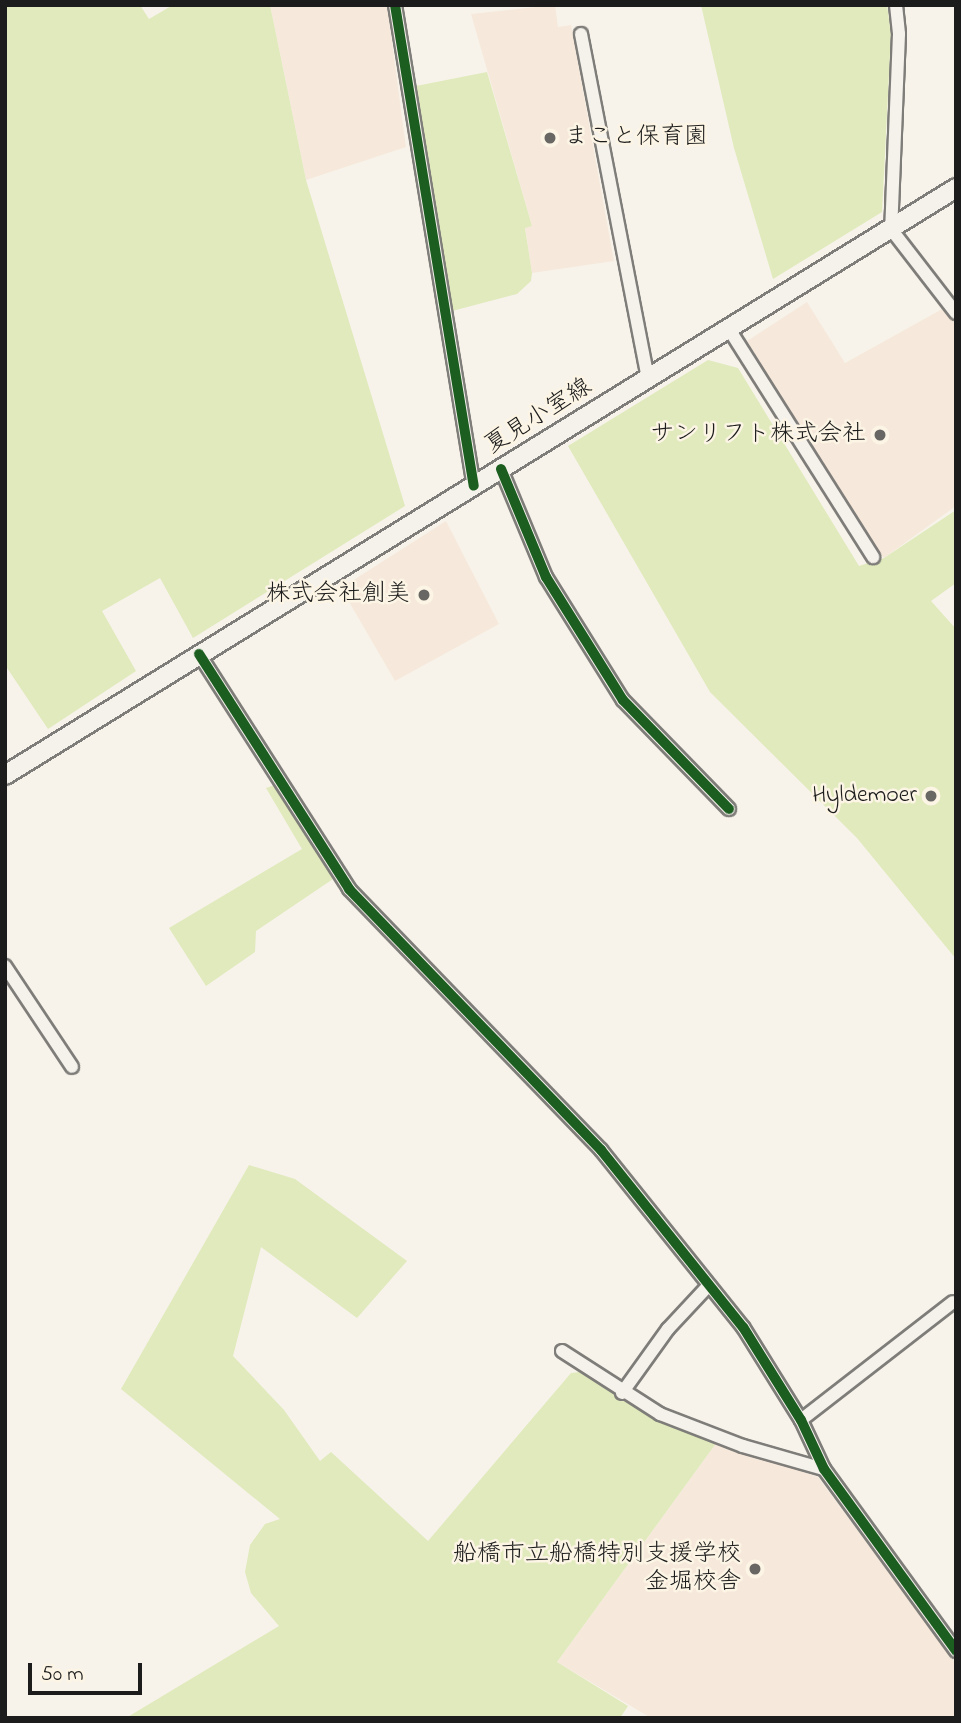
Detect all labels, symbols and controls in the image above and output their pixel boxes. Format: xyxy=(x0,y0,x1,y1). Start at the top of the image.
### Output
place label: まこと保育園 xyxy=(564,124,708,152)
marker: まこと保育園 xyxy=(542,130,558,146)
street label: 夏見小室線 xyxy=(480,373,598,461)
place label: サンリフト株式会社 xyxy=(650,421,866,449)
marker: サンリフト株式会社 xyxy=(872,427,888,443)
place label: 株式会社創美 xyxy=(266,581,410,609)
marker: 株式会社創美 xyxy=(416,587,432,603)
place label: Hyldemoer xyxy=(812,782,917,810)
marker: Hyldemoer xyxy=(923,788,939,804)
place label: 船橋市立船橋特別支援学校 金堀校舎 xyxy=(453,1541,741,1597)
marker: 船橋市立船橋特別支援学校 金堀校舎 xyxy=(747,1561,763,1577)
scale bar xyxy=(32,1650,145,1694)
text: 50 m xyxy=(41,1660,84,1690)

